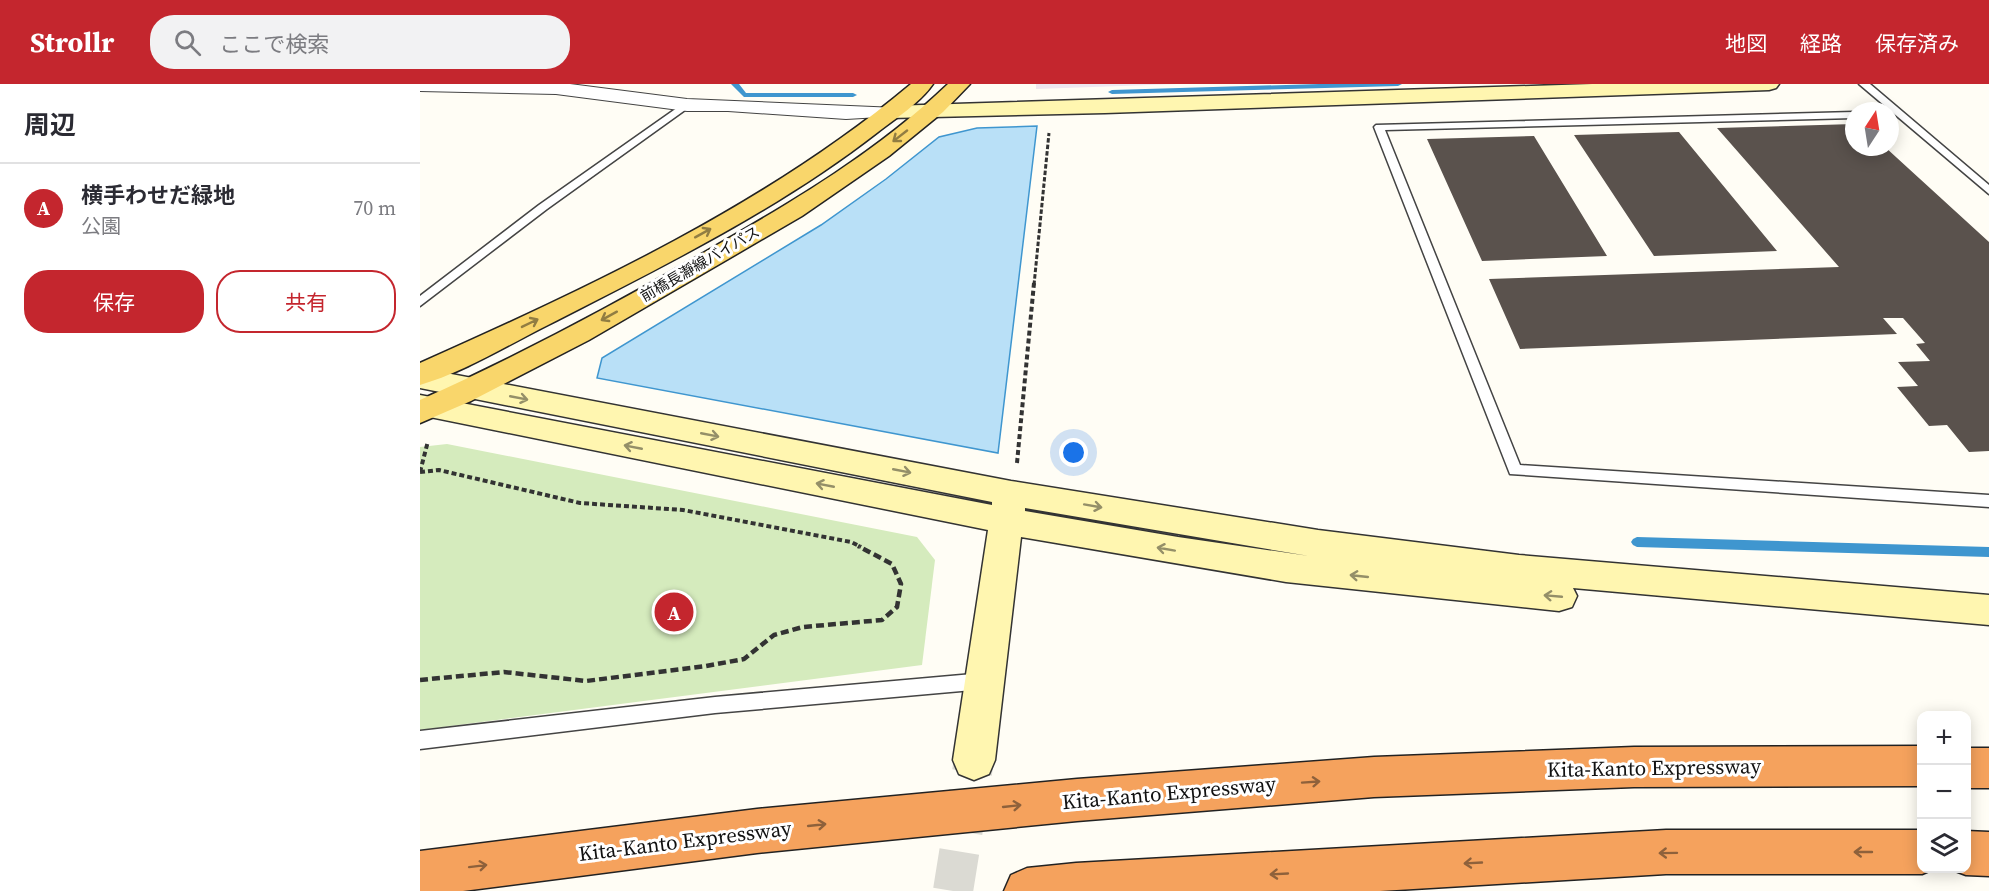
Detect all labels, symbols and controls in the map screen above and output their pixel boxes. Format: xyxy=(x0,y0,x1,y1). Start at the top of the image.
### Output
search box xyxy=(150,15,570,69)
text: Strollr xyxy=(30,23,114,61)
icon: search xyxy=(171,26,204,59)
text: ここで検索 xyxy=(219,29,329,59)
text: 地図 xyxy=(1725,29,1767,58)
text: 経路 xyxy=(1800,29,1842,58)
text: 保存済み xyxy=(1875,29,1959,58)
north arrow xyxy=(1845,102,1899,156)
text: 周辺 xyxy=(24,107,76,143)
one-way arrow xyxy=(892,130,908,142)
text: 横手わせだ緑地 xyxy=(81,180,235,210)
text: A xyxy=(37,194,50,222)
text: 70 m xyxy=(353,194,396,222)
text: 公園 xyxy=(81,212,121,240)
street label: 前橋長瀞線バイパス xyxy=(636,221,763,306)
one-way arrow xyxy=(693,227,711,238)
button: 保存 xyxy=(24,270,204,333)
button: 共有 xyxy=(216,270,396,333)
one-way arrow xyxy=(601,311,619,322)
one-way arrow xyxy=(520,317,538,328)
one-way arrow xyxy=(508,393,528,404)
one-way arrow xyxy=(700,430,719,441)
your location xyxy=(1059,438,1088,467)
one-way arrow xyxy=(624,441,644,452)
one-way arrow xyxy=(891,466,911,477)
one-way arrow xyxy=(816,478,835,490)
one-way arrow xyxy=(1083,501,1103,512)
one-way arrow xyxy=(1157,543,1176,554)
one-way arrow xyxy=(1349,570,1369,581)
pin: A xyxy=(654,590,694,634)
one-way arrow xyxy=(1543,590,1563,601)
map controls xyxy=(1917,711,1971,873)
button: + xyxy=(1917,711,1971,765)
street label: Kita-Kanto Expressway xyxy=(1547,751,1762,784)
button: − xyxy=(1917,765,1971,819)
street label: Kita-Kanto Expressway xyxy=(1061,769,1277,816)
one-way arrow xyxy=(1300,776,1320,787)
one-way arrow xyxy=(1001,800,1021,811)
street label: Kita-Kanto Expressway xyxy=(577,813,793,868)
one-way arrow xyxy=(807,819,827,830)
button: layers xyxy=(1917,819,1971,873)
one-way arrow xyxy=(1854,846,1874,858)
one-way arrow xyxy=(1659,847,1679,858)
one-way arrow xyxy=(1464,858,1484,869)
one-way arrow xyxy=(468,861,487,872)
one-way arrow xyxy=(1269,869,1289,880)

